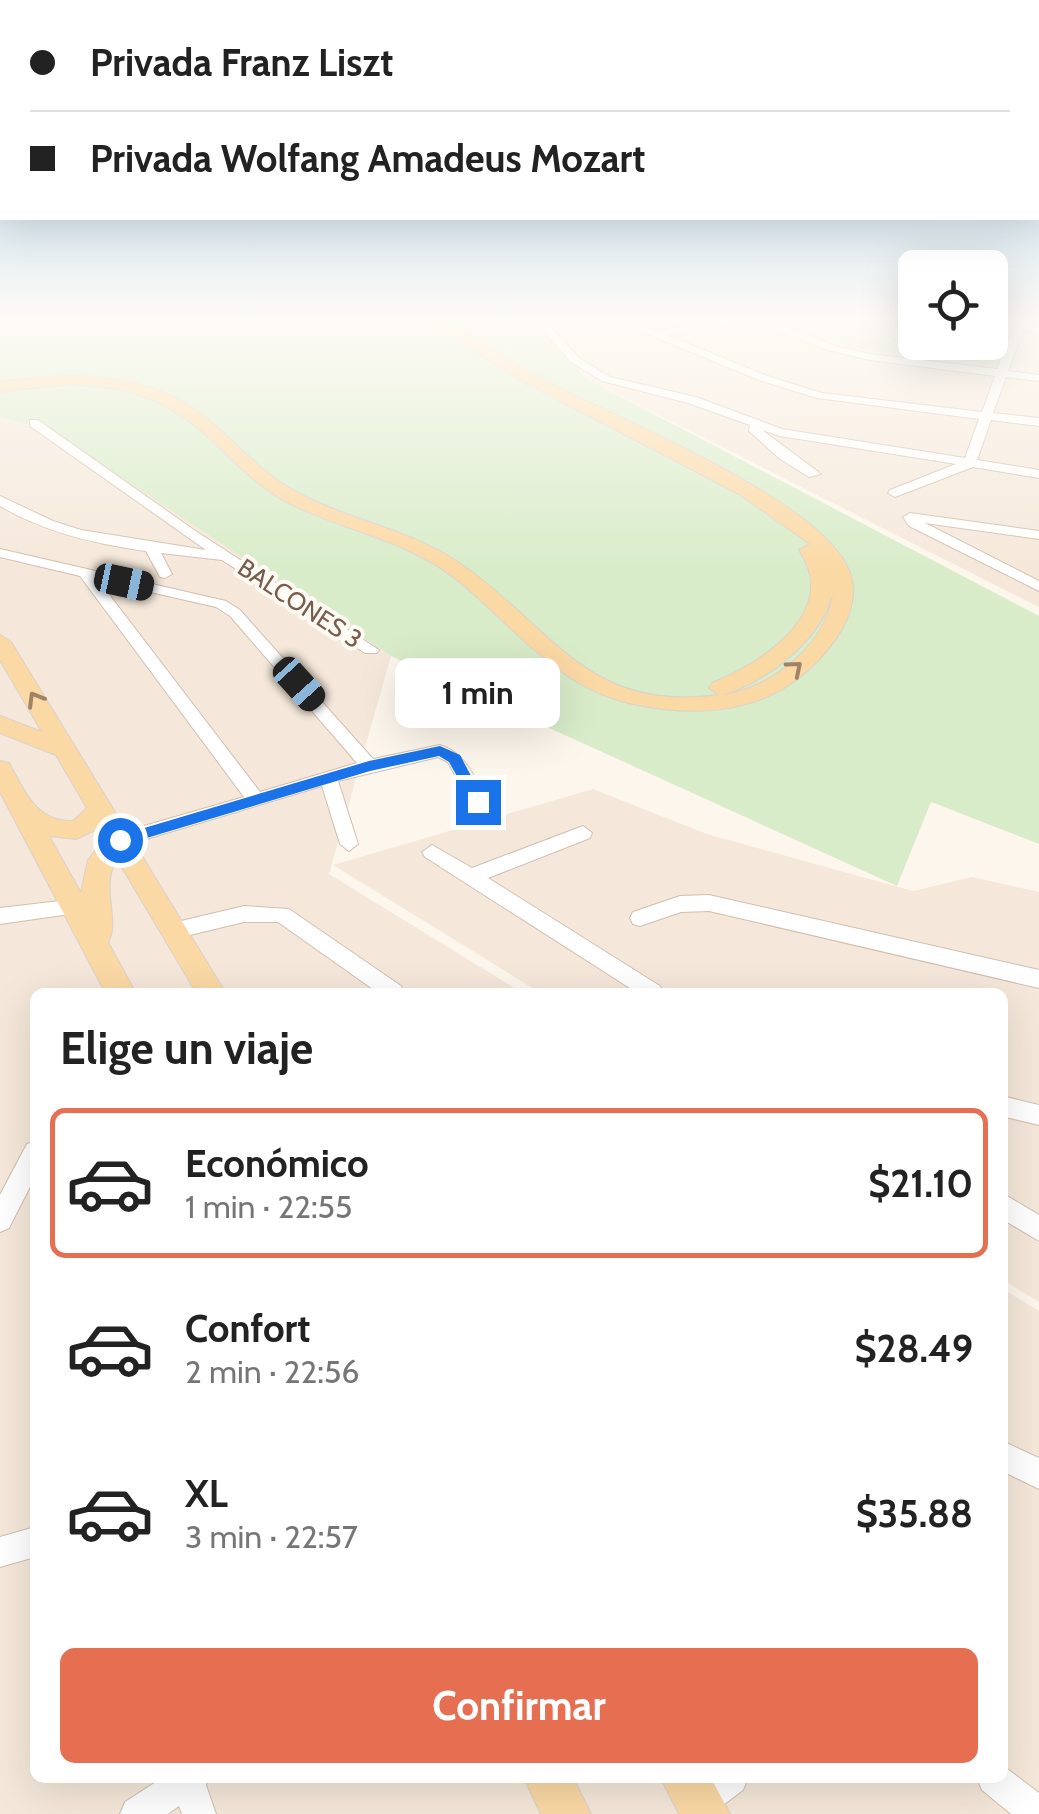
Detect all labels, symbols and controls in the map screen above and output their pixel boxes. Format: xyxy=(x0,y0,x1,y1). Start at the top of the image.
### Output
text: Privada Franz Liszt xyxy=(90,39,393,86)
text: Privada Wolfang Amadeus Mozart xyxy=(90,135,645,182)
map controls xyxy=(898,250,1008,360)
button: locate xyxy=(898,250,1008,360)
street label: BALCONES 3 xyxy=(232,552,368,654)
car xyxy=(92,561,156,603)
car xyxy=(268,652,330,716)
callout: 1 min xyxy=(396,657,560,727)
one-way arrow xyxy=(784,662,802,680)
text: 1 min xyxy=(441,673,514,712)
one-way arrow xyxy=(28,692,47,710)
route end xyxy=(456,780,501,825)
route start xyxy=(98,818,143,863)
text: Elige un viaje xyxy=(60,1021,313,1075)
icon: car xyxy=(65,1138,155,1228)
text: Económico xyxy=(185,1140,369,1187)
text: $21.10 xyxy=(868,1160,973,1207)
text: 1 min · 22:55 xyxy=(185,1187,352,1226)
icon: car xyxy=(65,1303,155,1393)
text: Confort xyxy=(185,1305,310,1352)
text: $28.49 xyxy=(855,1325,973,1372)
text: 2 min · 22:56 xyxy=(185,1352,359,1391)
icon: car xyxy=(65,1468,155,1558)
text: XL xyxy=(185,1470,228,1517)
text: $35.88 xyxy=(856,1490,973,1537)
text: 3 min · 22:57 xyxy=(185,1517,358,1556)
button: Confirmar xyxy=(60,1648,978,1763)

